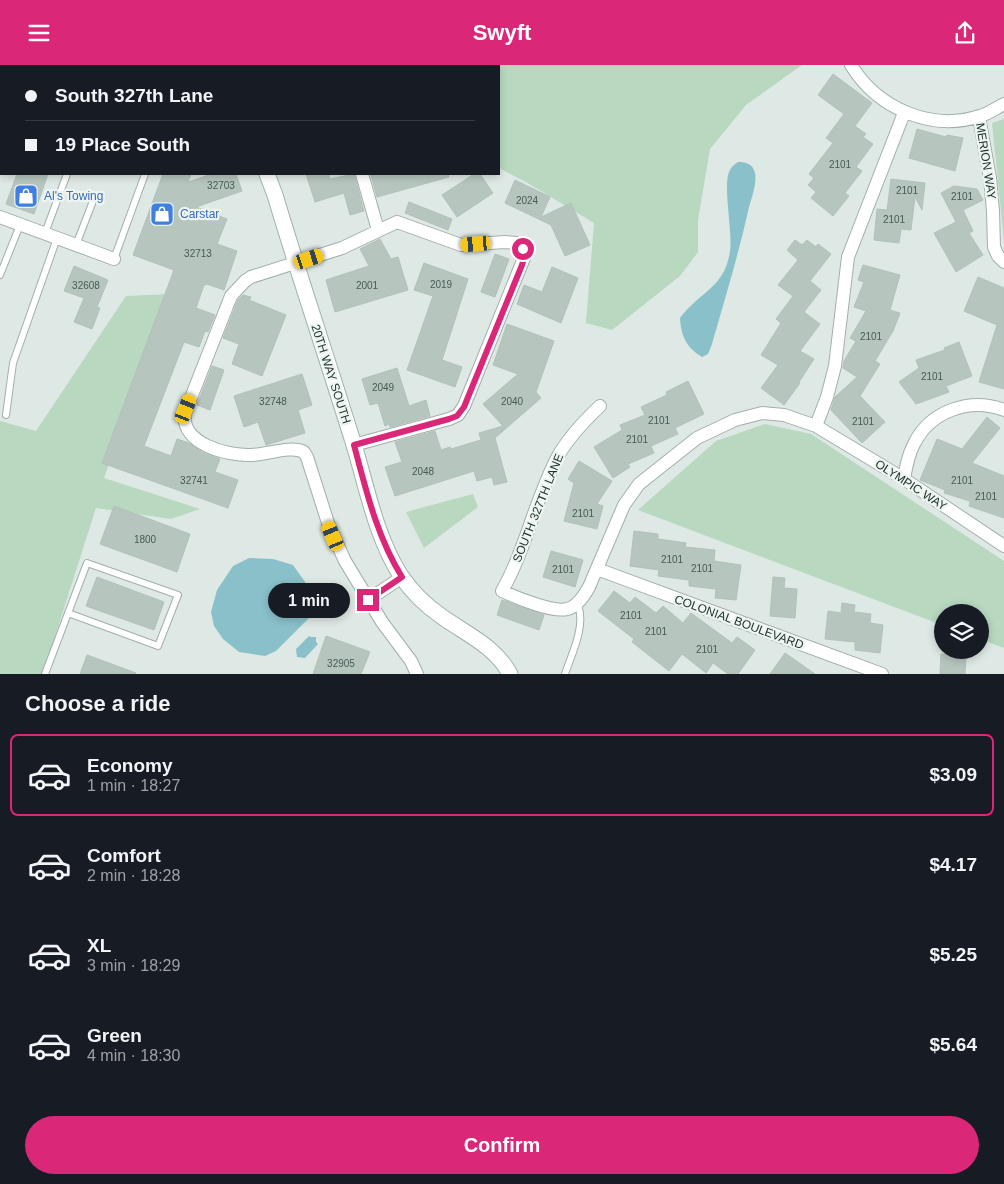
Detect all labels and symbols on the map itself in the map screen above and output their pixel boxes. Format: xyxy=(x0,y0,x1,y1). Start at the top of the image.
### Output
street label: MERION WAY xyxy=(973,122,999,200)
house number: 2101 xyxy=(829,159,852,170)
house number: 32703 xyxy=(207,180,235,191)
shop icon: Al's Towing xyxy=(13,183,39,209)
house number: 2101 xyxy=(896,185,919,196)
place label: Al's Towing xyxy=(44,189,103,203)
house number: 2101 xyxy=(951,191,974,202)
house number: 2024 xyxy=(516,195,539,206)
shop icon: Carstar xyxy=(149,201,175,227)
place label: Carstar xyxy=(180,207,219,221)
house number: 2101 xyxy=(883,214,906,225)
car xyxy=(460,235,491,253)
route start xyxy=(512,238,534,260)
car xyxy=(292,247,325,271)
house number: 32713 xyxy=(184,248,212,259)
house number: 2019 xyxy=(430,279,453,290)
house number: 32608 xyxy=(72,280,100,291)
house number: 2001 xyxy=(356,280,379,291)
street label: 20TH WAY SOUTH xyxy=(308,322,354,426)
house number: 2101 xyxy=(860,331,883,342)
house number: 2101 xyxy=(921,371,944,382)
house number: 2049 xyxy=(372,382,395,393)
car xyxy=(173,392,198,426)
house number: 32748 xyxy=(259,396,287,407)
house number: 2040 xyxy=(501,396,524,407)
house number: 2101 xyxy=(648,415,671,426)
house number: 2101 xyxy=(852,416,875,427)
house number: 2101 xyxy=(626,434,649,445)
street label: SOUTH 327TH LANE xyxy=(510,452,566,564)
street label: OLYMPIC WAY xyxy=(873,457,949,513)
house number: 2048 xyxy=(412,466,435,477)
house number: 32741 xyxy=(180,475,208,486)
house number: 2101 xyxy=(951,475,974,486)
house number: 2101 xyxy=(975,491,998,502)
house number: 2101 xyxy=(572,508,595,519)
car xyxy=(320,519,345,553)
house number: 1800 xyxy=(134,534,157,545)
house number: 2101 xyxy=(661,554,684,565)
house number: 2101 xyxy=(691,563,714,574)
house number: 2101 xyxy=(552,564,575,575)
callout: 1 min xyxy=(268,583,350,617)
route end xyxy=(357,589,379,611)
street label: COLONIAL BOULEVARD xyxy=(672,592,806,652)
house number: 2101 xyxy=(620,610,643,621)
house number: 2101 xyxy=(645,626,668,637)
house number: 2101 xyxy=(696,644,719,655)
house number: 32905 xyxy=(327,658,355,669)

